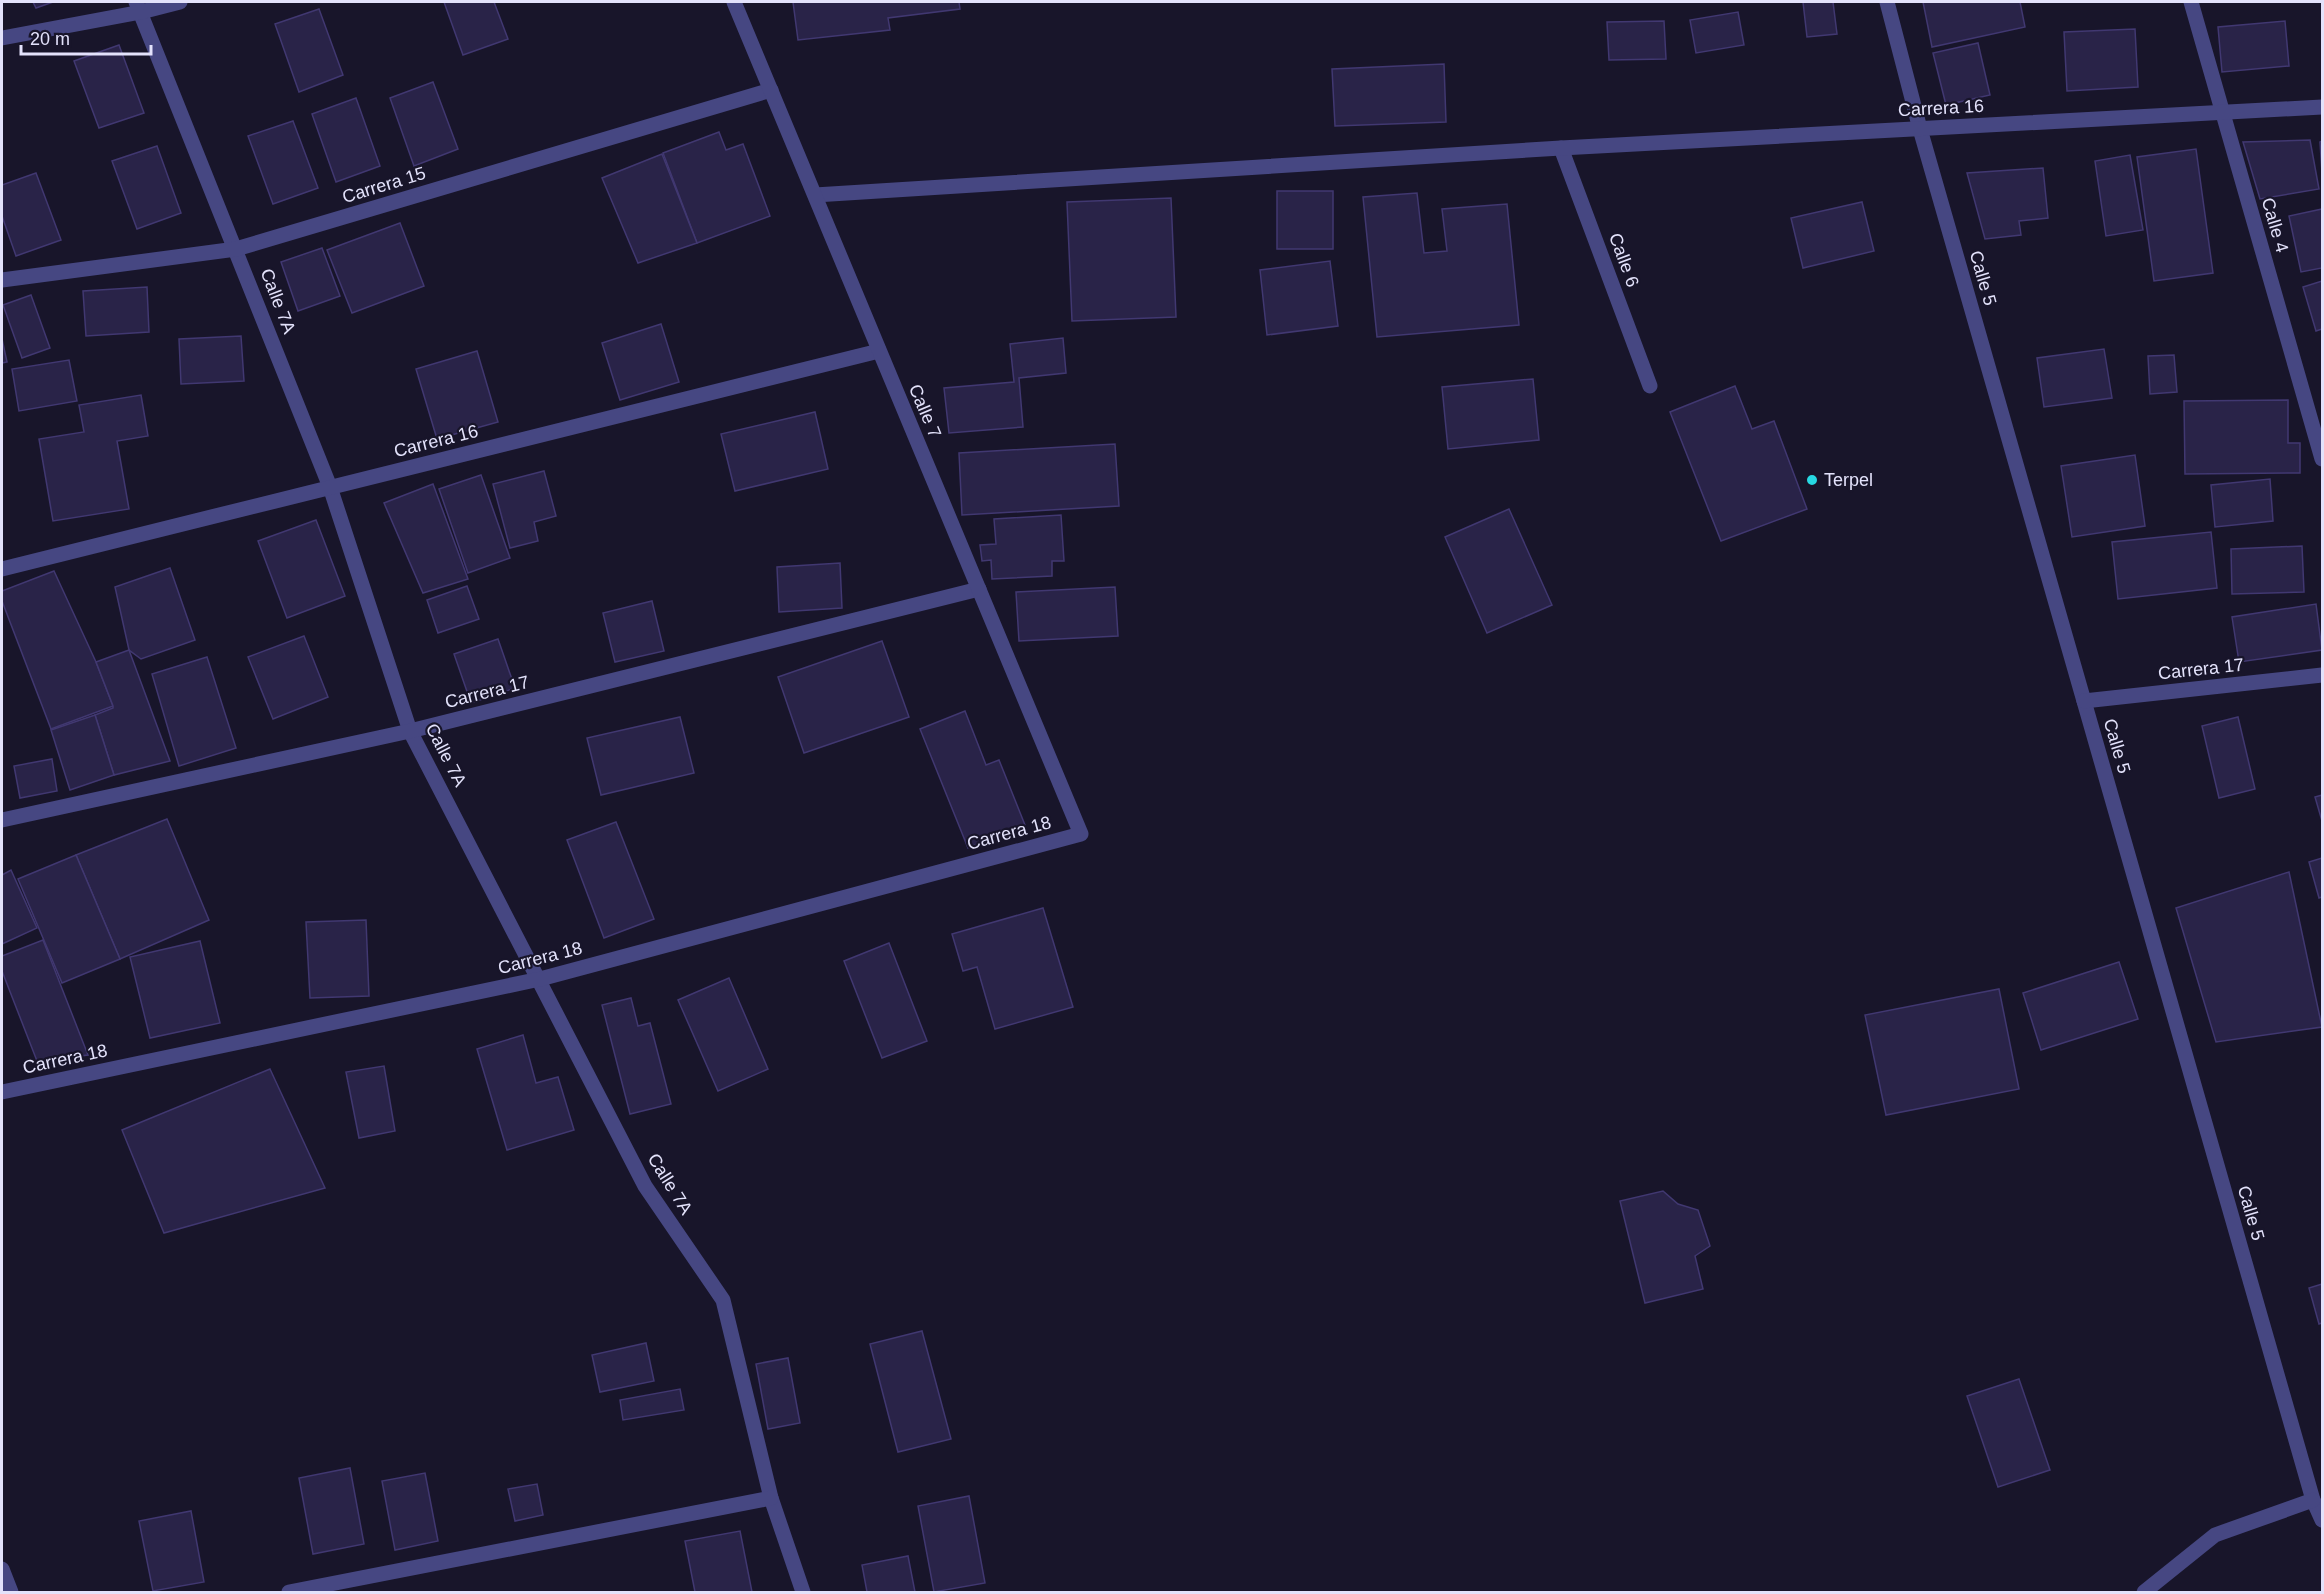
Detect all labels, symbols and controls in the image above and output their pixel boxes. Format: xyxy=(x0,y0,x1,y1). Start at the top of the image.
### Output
scale bar xyxy=(21,18,152,56)
text: 20 m xyxy=(30,29,70,49)
street label: Carrera 16 xyxy=(1898,96,1984,120)
street label: Carrera 15 xyxy=(340,163,428,207)
street label: Calle 4 xyxy=(2258,195,2292,255)
street label: Calle 6 xyxy=(1605,230,1643,290)
street label: Calle 5 xyxy=(1966,248,2000,308)
street label: Calle 7A xyxy=(256,266,300,336)
street label: Calle 7 xyxy=(905,381,945,441)
street label: Carrera 16 xyxy=(392,421,480,461)
place label: Terpel xyxy=(1824,470,1873,490)
marker: Terpel xyxy=(1805,473,1819,487)
street label: Carrera 17 xyxy=(2157,655,2245,683)
street label: Carrera 17 xyxy=(443,672,531,712)
street label: Calle 5 xyxy=(2100,716,2134,776)
street label: Calle 7A xyxy=(422,720,470,790)
street label: Carrera 18 xyxy=(965,812,1053,854)
street label: Carrera 18 xyxy=(496,938,584,978)
street label: Carrera 18 xyxy=(21,1040,109,1078)
street label: Calle 7A xyxy=(643,1150,697,1218)
street label: Calle 5 xyxy=(2234,1183,2268,1243)

